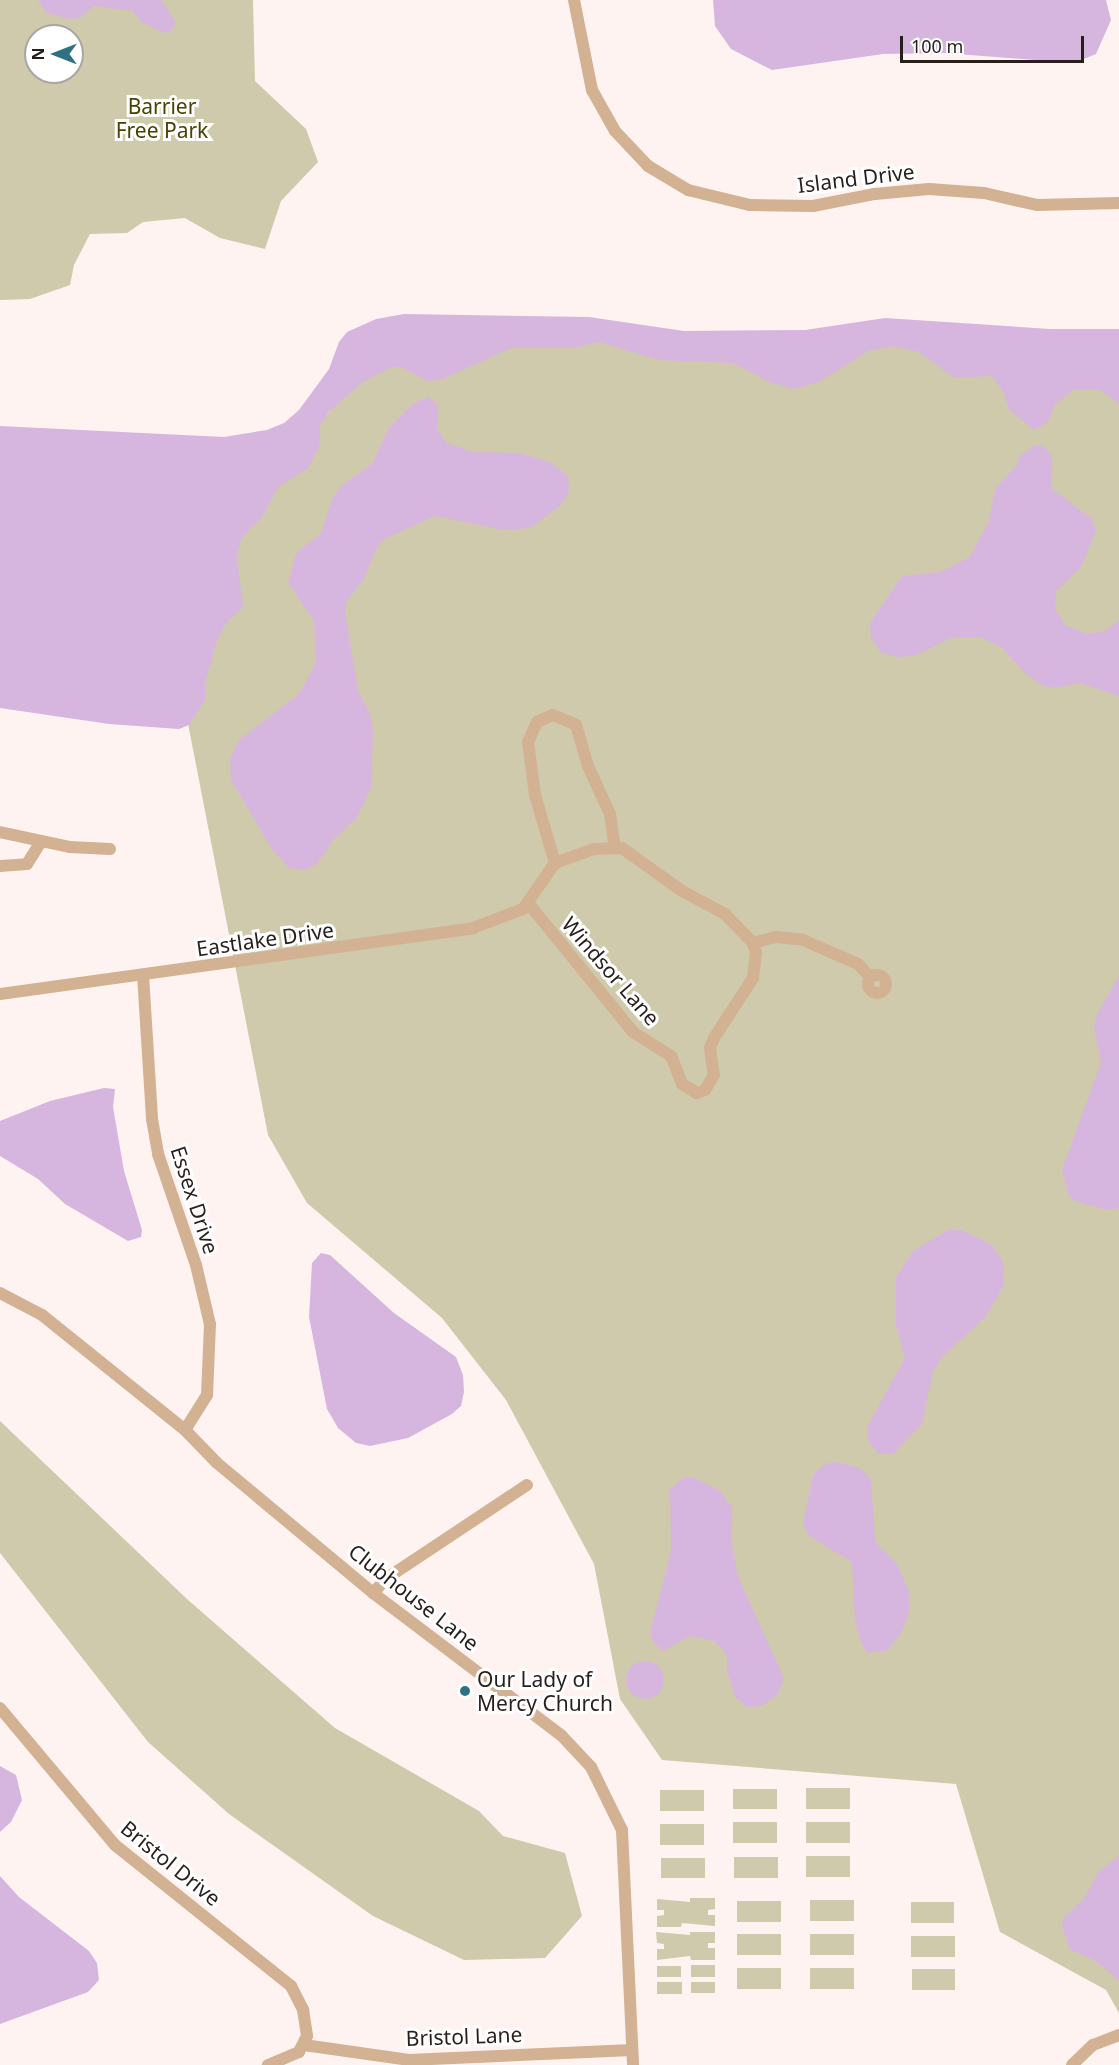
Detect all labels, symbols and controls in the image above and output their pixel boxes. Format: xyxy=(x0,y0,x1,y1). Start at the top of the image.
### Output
north arrow xyxy=(24,24,84,84)
scale bar xyxy=(903,24,1088,62)
text: 100 m xyxy=(911,34,963,58)
text: N xyxy=(27,48,49,61)
park label: Barrier Free Park xyxy=(116,93,208,143)
street label: Island Drive xyxy=(796,158,916,198)
street label: Windsor Lane xyxy=(557,912,665,1030)
street label: Eastlake Drive xyxy=(195,917,335,961)
street label: Essex Drive xyxy=(166,1143,224,1257)
street label: Clubhouse Lane xyxy=(344,1538,484,1656)
place label: Our Lady of Mercy Church xyxy=(477,1666,613,1716)
marker: Our Lady of Mercy Church xyxy=(458,1684,472,1698)
street label: Bristol Drive xyxy=(116,1815,226,1911)
street label: Bristol Lane xyxy=(405,2021,523,2051)

